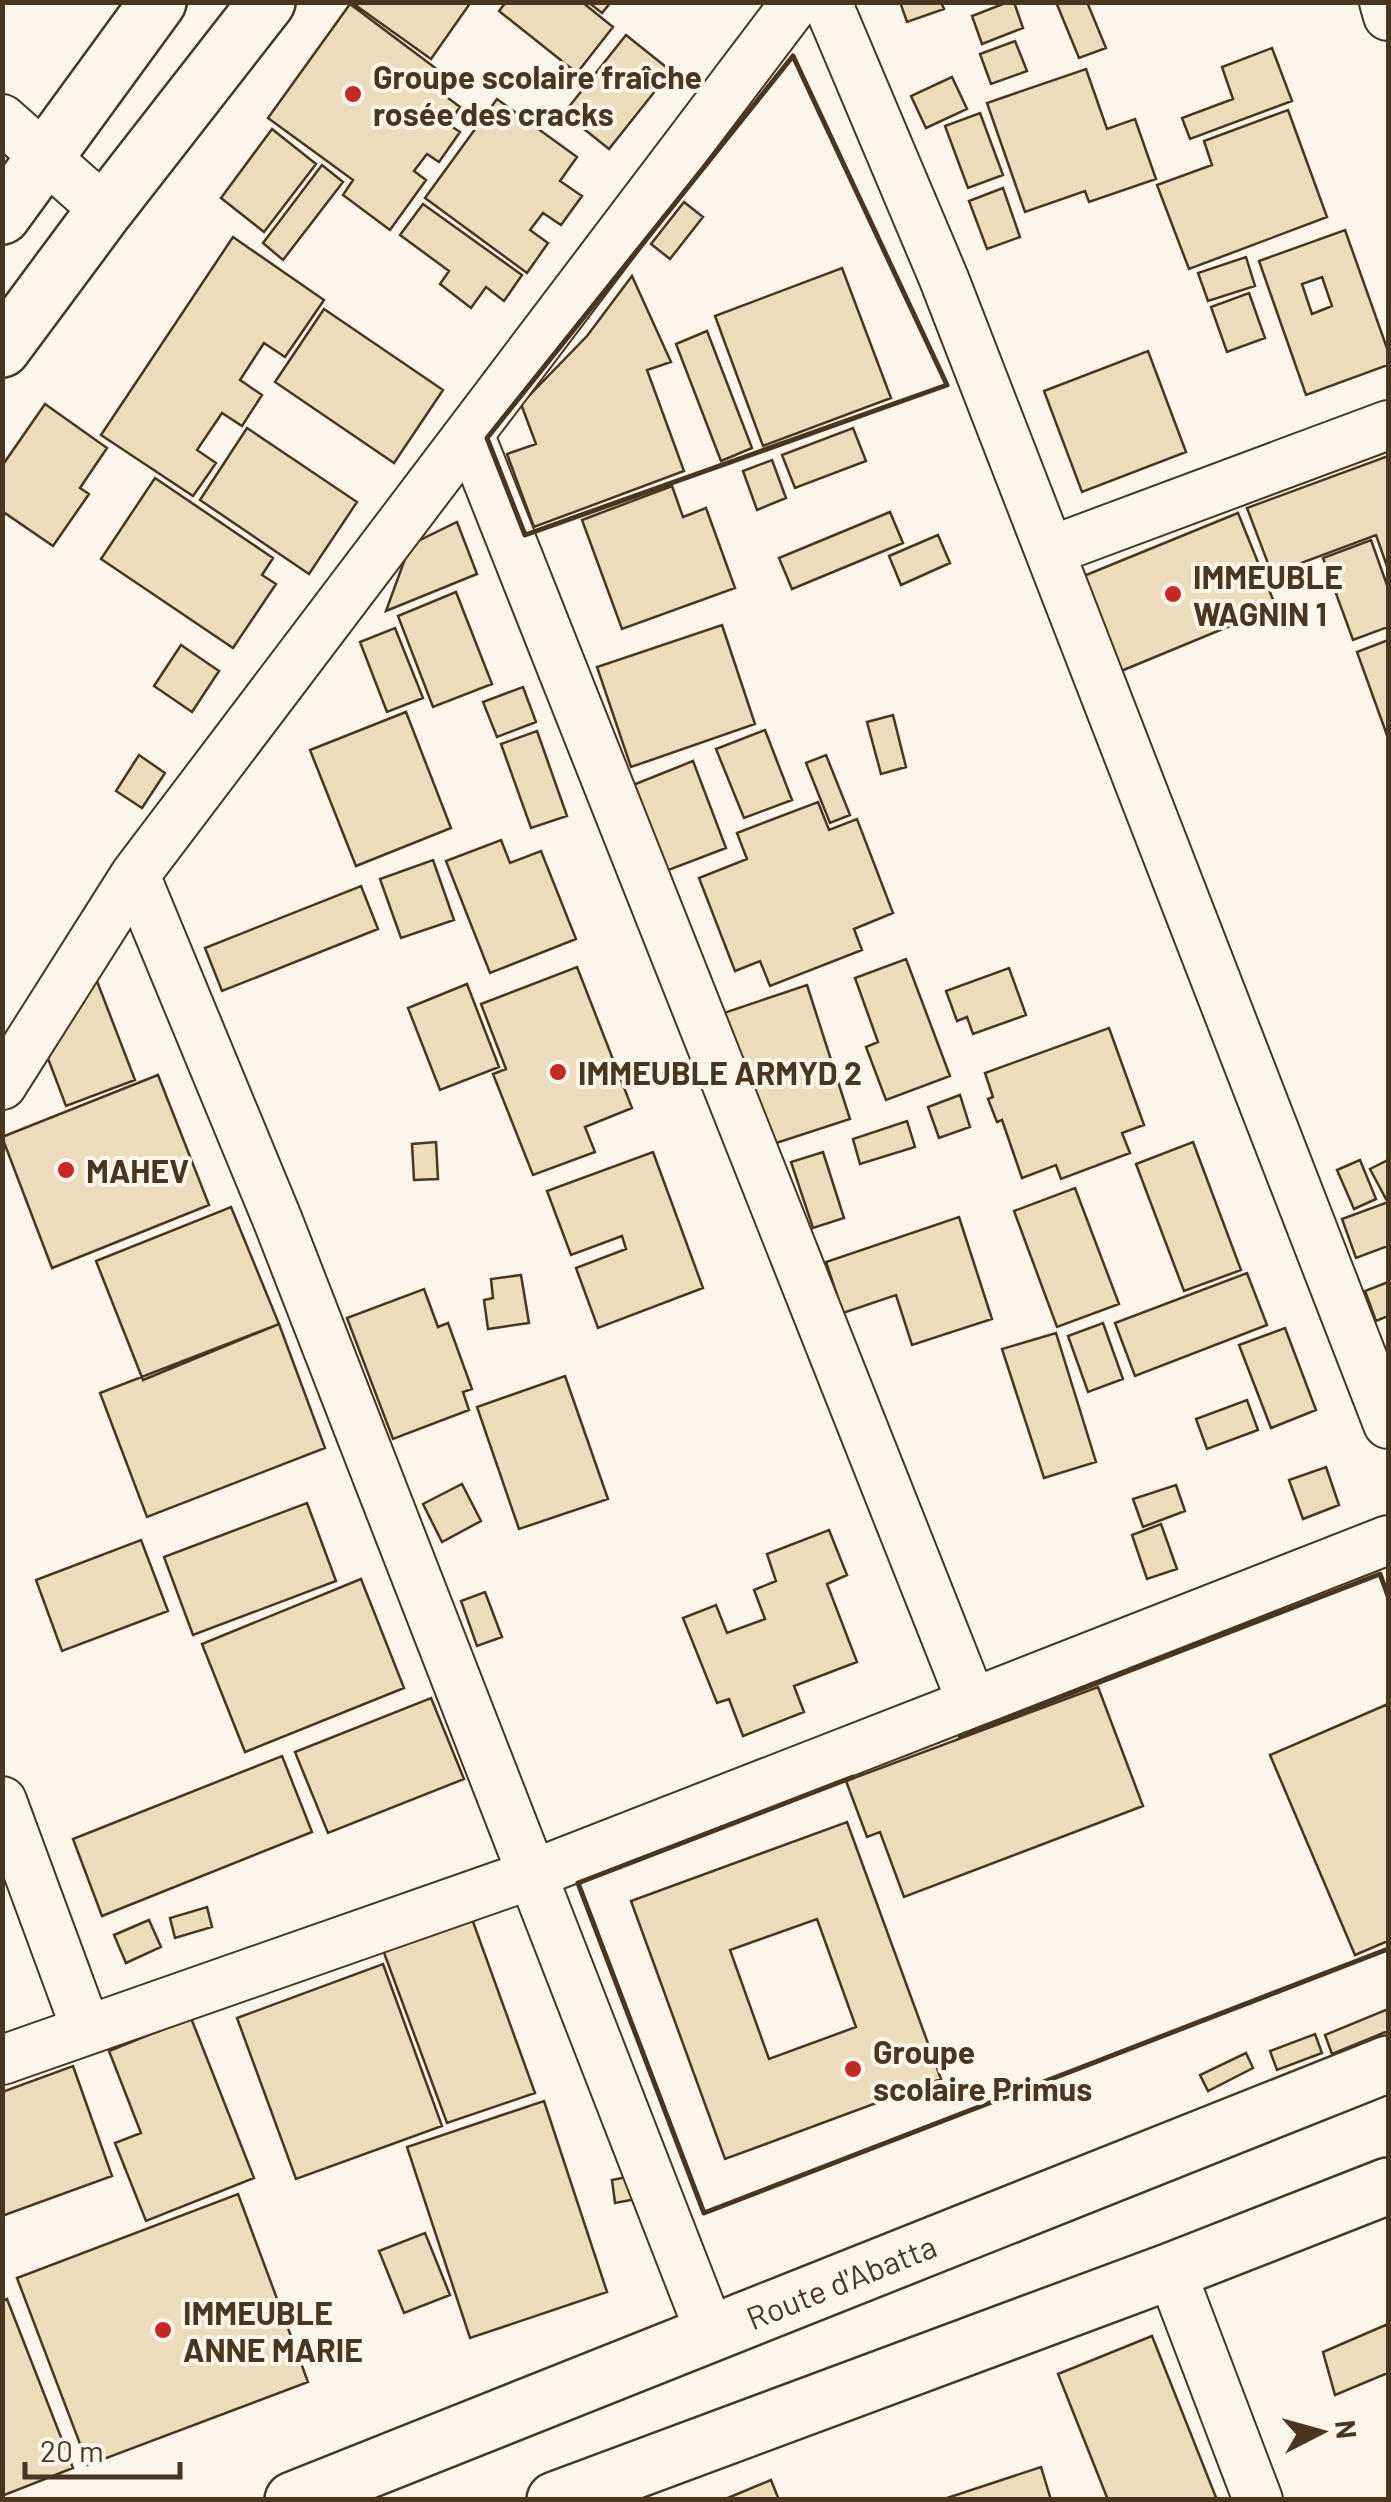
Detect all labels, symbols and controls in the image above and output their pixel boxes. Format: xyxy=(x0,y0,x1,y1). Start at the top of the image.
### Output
place label: Groupe scolaire fraîche rosée des cracks xyxy=(373,57,702,132)
marker: Groupe scolaire fraîche rosée des cracks xyxy=(342,83,364,105)
place label: IMMEUBLE WAGNIN 1 xyxy=(1193,557,1343,632)
marker: IMMEUBLE WAGNIN 1 xyxy=(1162,583,1184,605)
place label: IMMEUBLE ARMYD 2 xyxy=(578,1053,862,1091)
marker: IMMEUBLE ARMYD 2 xyxy=(547,1061,569,1083)
place label: MAHEV xyxy=(86,1151,189,1189)
marker: MAHEV xyxy=(55,1159,77,1181)
place label: Groupe scolaire Primus xyxy=(873,2032,1092,2107)
marker: Groupe scolaire Primus xyxy=(842,2058,864,2080)
street label: Route d'Abatta xyxy=(741,2226,941,2336)
place label: IMMEUBLE ANNE MARIE xyxy=(183,2293,363,2368)
marker: IMMEUBLE ANNE MARIE xyxy=(152,2319,174,2341)
north arrow xyxy=(1271,2382,1371,2482)
scale bar xyxy=(25,2417,180,2479)
text: N xyxy=(1329,2418,1365,2440)
text: 20 m xyxy=(40,2432,104,2468)

